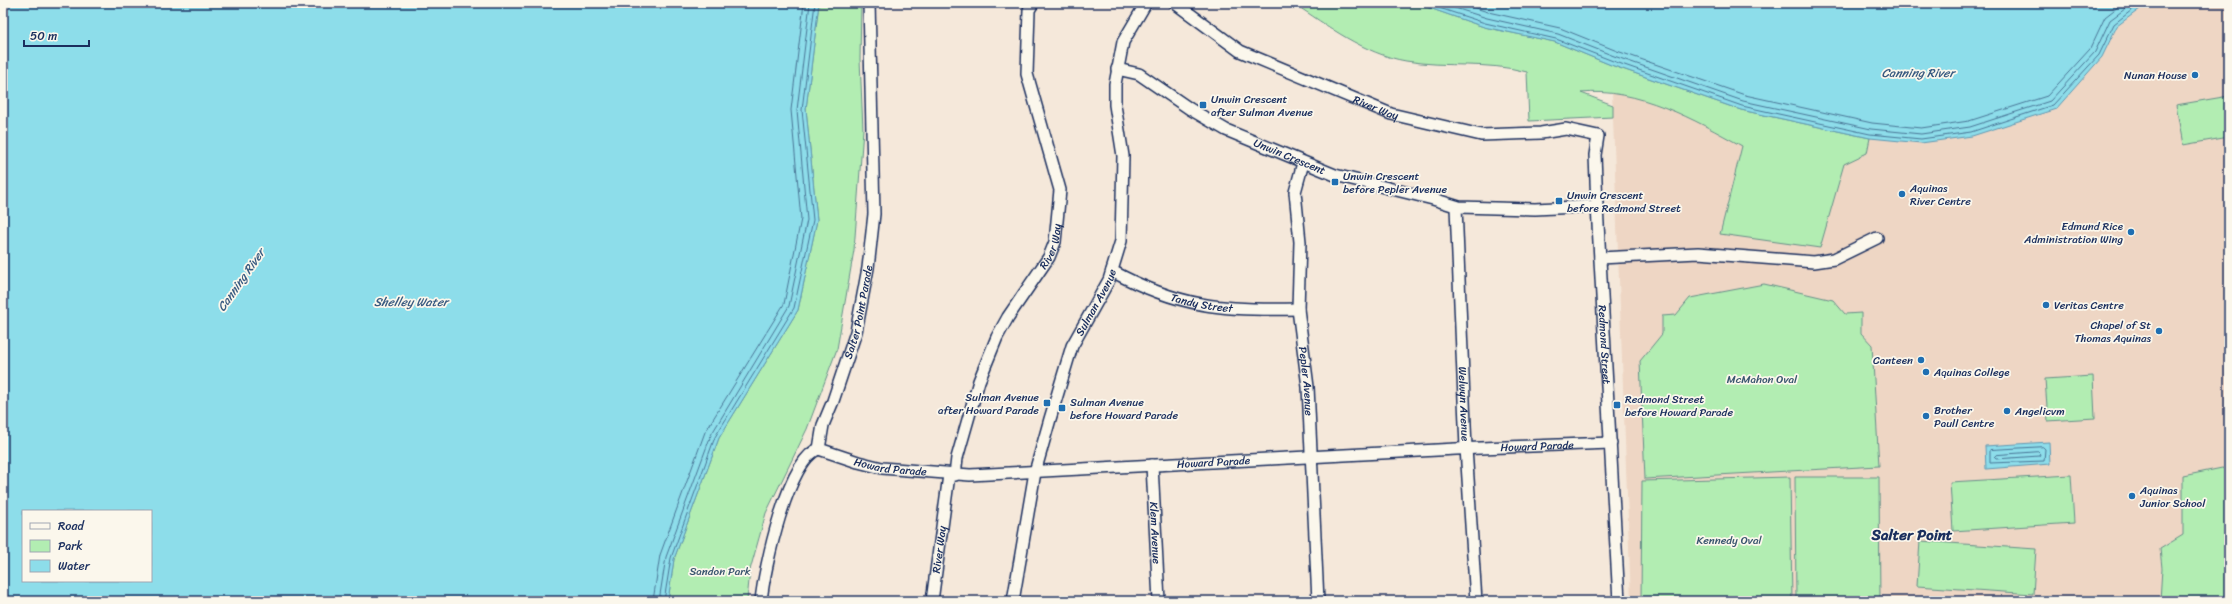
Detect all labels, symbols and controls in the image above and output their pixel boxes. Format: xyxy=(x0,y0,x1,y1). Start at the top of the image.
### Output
scale bar xyxy=(24,22,89,48)
text: 50 m xyxy=(30,25,57,47)
water label: Canning River xyxy=(1882,62,1956,84)
place label: Nunan House xyxy=(2124,66,2187,85)
marker: Nunan House xyxy=(2190,70,2200,80)
place label: Unwin Crescent after Sulman Avenue xyxy=(1211,90,1313,122)
street label: River Way xyxy=(1350,90,1401,125)
marker: Unwin Crescent after Sulman Avenue xyxy=(1198,100,1208,110)
street label: Unwin Crescent xyxy=(1251,133,1329,180)
place label: Unwin Crescent before Pepler Avenue xyxy=(1343,167,1447,199)
marker: Unwin Crescent before Pepler Avenue xyxy=(1330,177,1340,187)
place label: Aquinas River Centre xyxy=(1909,179,1971,211)
place label: Unwin Crescent before Redmond Street xyxy=(1567,186,1681,218)
marker: Aquinas River Centre xyxy=(1897,189,1907,199)
marker: Unwin Crescent before Redmond Street xyxy=(1554,196,1564,206)
place label: Edmund Rice Administration Wing xyxy=(2023,217,2124,249)
street label: River Way xyxy=(1034,222,1066,273)
marker: Edmund Rice Administration Wing xyxy=(2126,227,2136,237)
water label: Canning River xyxy=(211,242,272,316)
street label: Salter Point Parade xyxy=(838,264,878,361)
street label: Sulman Avenue xyxy=(1070,266,1121,339)
street label: Tandy Street xyxy=(1168,288,1234,318)
water label: Shelley Water xyxy=(374,291,450,313)
place label: Veritas Centre xyxy=(2054,296,2124,315)
marker: Veritas Centre xyxy=(2041,300,2051,310)
street label: Redmond Street xyxy=(1593,304,1616,385)
place label: Chapel of St Thomas Aquinas xyxy=(2075,316,2151,348)
marker: Chapel of St Thomas Aquinas xyxy=(2154,326,2164,336)
street label: Pepler Avenue xyxy=(1293,345,1319,417)
place label: Canteen xyxy=(1873,351,1913,370)
marker: Canteen xyxy=(1916,355,1926,365)
place label: Aquinas College xyxy=(1933,363,2010,382)
street label: Welwyn Avenue xyxy=(1453,366,1475,442)
marker: Aquinas College xyxy=(1921,367,1931,377)
park label: McMahon Oval xyxy=(1727,370,1798,389)
place label: Sulman Avenue after Howard Parade xyxy=(938,388,1039,420)
place label: Redmond Street before Howard Parade xyxy=(1625,390,1733,422)
place label: Sulman Avenue before Howard Parade xyxy=(1070,393,1178,425)
marker: Sulman Avenue after Howard Parade xyxy=(1042,398,1052,408)
marker: Redmond Street before Howard Parade xyxy=(1612,400,1622,410)
place label: Brother Paull Centre xyxy=(1934,401,1995,433)
place label: Angelicvm xyxy=(2014,402,2065,421)
marker: Sulman Avenue before Howard Parade xyxy=(1057,403,1067,413)
marker: Angelicvm xyxy=(2002,406,2012,416)
marker: Brother Paull Centre xyxy=(1921,411,1931,421)
street label: Howard Parade xyxy=(1500,435,1575,457)
street label: Howard Parade xyxy=(1176,451,1251,473)
street label: Howard Parade xyxy=(852,452,928,481)
place label: Aquinas Junior School xyxy=(2139,481,2206,513)
marker: Aquinas Junior School xyxy=(2127,491,2137,501)
street label: Klem Avenue xyxy=(1144,501,1167,565)
legend xyxy=(22,510,152,582)
text: Road xyxy=(58,515,85,537)
district label: Salter Point xyxy=(1871,522,1953,548)
street label: River Way xyxy=(926,524,952,574)
park label: Kennedy Oval xyxy=(1696,531,1762,550)
text: Park xyxy=(58,535,83,557)
text: Water xyxy=(58,555,91,577)
park label: Sandon Park xyxy=(689,562,751,581)

